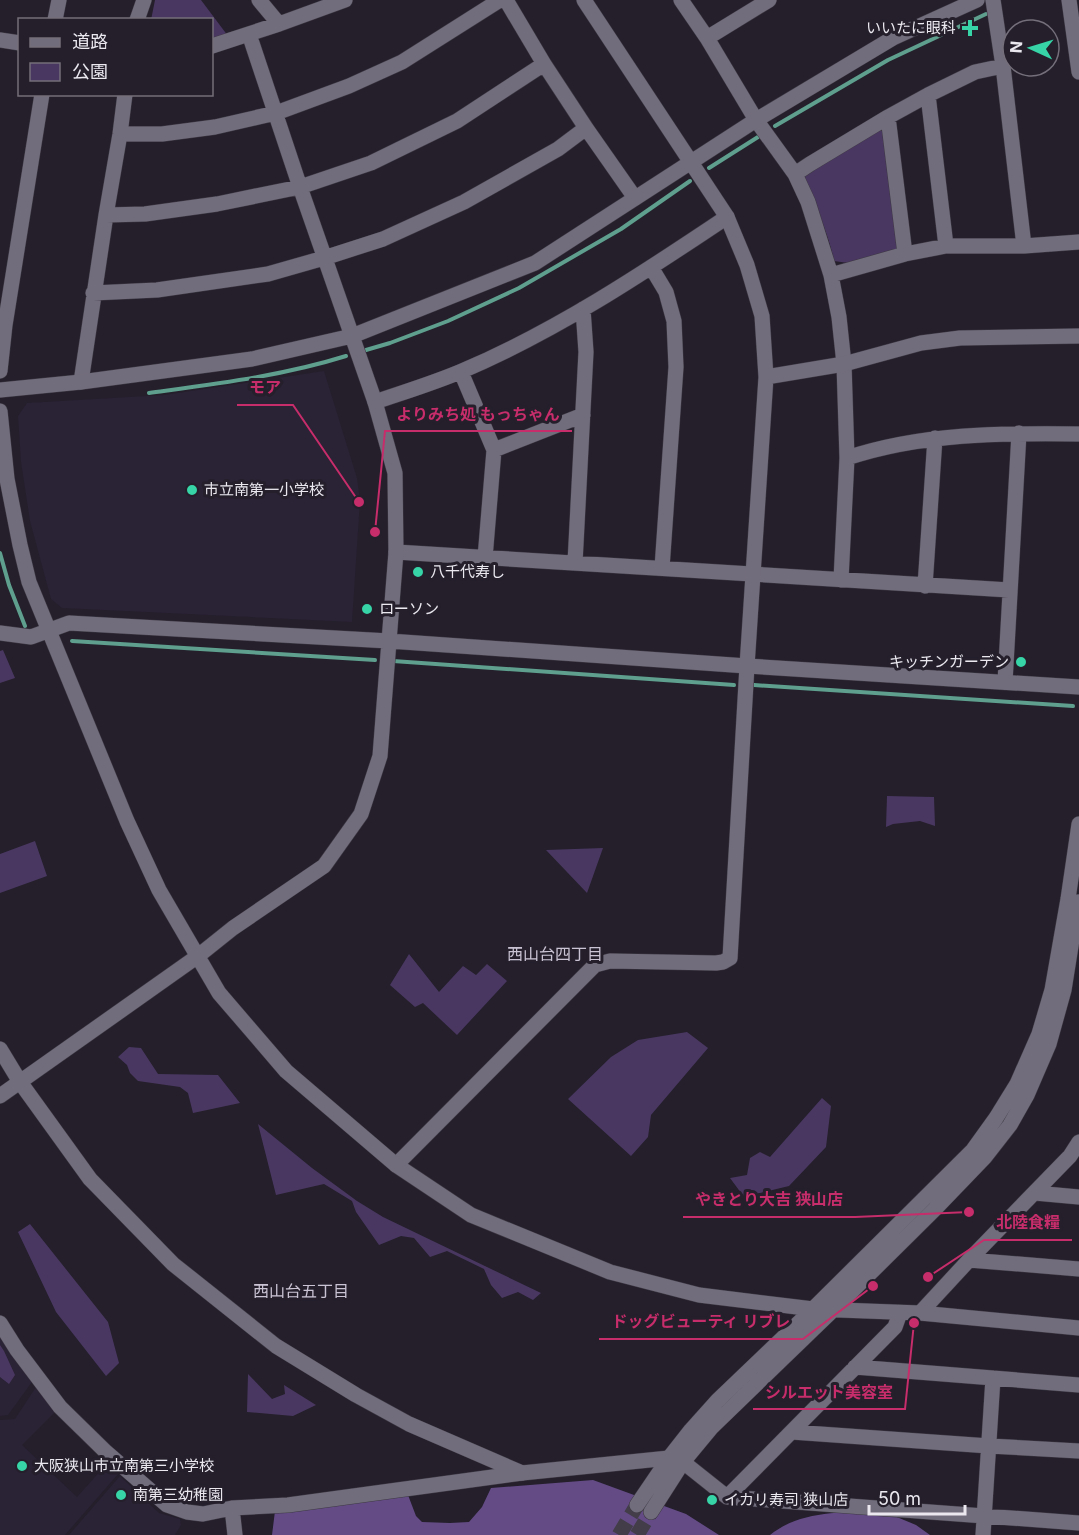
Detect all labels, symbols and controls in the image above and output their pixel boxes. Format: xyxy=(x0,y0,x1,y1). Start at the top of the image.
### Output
legend xyxy=(18,18,213,96)
place label: いいたに眼科 xyxy=(866,18,956,37)
north arrow xyxy=(1001,18,1061,78)
marker: いいたに眼科 xyxy=(961,19,979,37)
text: 道路 xyxy=(72,31,108,52)
text: N xyxy=(1006,40,1026,54)
text: 公園 xyxy=(72,61,108,82)
callout: モア xyxy=(237,371,293,405)
text: モア xyxy=(249,377,281,397)
callout: よりみち処 もっちゃん xyxy=(385,397,572,431)
text: よりみち処 もっちゃん xyxy=(396,404,560,424)
place label: 市立南第一小学校 xyxy=(204,480,324,499)
marker: 市立南第一小学校 xyxy=(185,483,199,497)
place label: 八千代寿し xyxy=(430,562,505,581)
marker: 八千代寿し xyxy=(411,565,425,579)
place label: ローソン xyxy=(379,599,439,618)
marker: ローソン xyxy=(360,602,374,616)
place label: キッチンガーデン xyxy=(889,652,1009,671)
marker: キッチンガーデン xyxy=(1014,655,1028,669)
district label: 西山台四丁目 xyxy=(507,944,603,964)
callout: やきとり大吉 狭山店 xyxy=(683,1183,855,1217)
text: やきとり大吉 狭山店 xyxy=(695,1189,843,1209)
callout: 北陸食糧 xyxy=(984,1206,1072,1240)
text: 北陸食糧 xyxy=(996,1212,1060,1232)
district label: 西山台五丁目 xyxy=(253,1281,349,1301)
callout: ドッグビューティ リブレ xyxy=(599,1305,803,1339)
text: ドッグビューティ リブレ xyxy=(612,1311,790,1331)
callout: シルエット美容室 xyxy=(753,1375,905,1409)
text: シルエット美容室 xyxy=(765,1382,893,1402)
place label: 大阪狭山市立南第三小学校 xyxy=(34,1456,214,1475)
marker: 大阪狭山市立南第三小学校 xyxy=(15,1459,29,1473)
scale bar xyxy=(869,1478,965,1516)
place label: 南第三幼稚園 xyxy=(133,1485,223,1504)
marker: 南第三幼稚園 xyxy=(114,1488,128,1502)
text: 50 m xyxy=(878,1488,921,1509)
place label: イカリ寿司 狭山店 xyxy=(724,1490,848,1509)
marker: イカリ寿司 狭山店 xyxy=(705,1493,719,1507)

